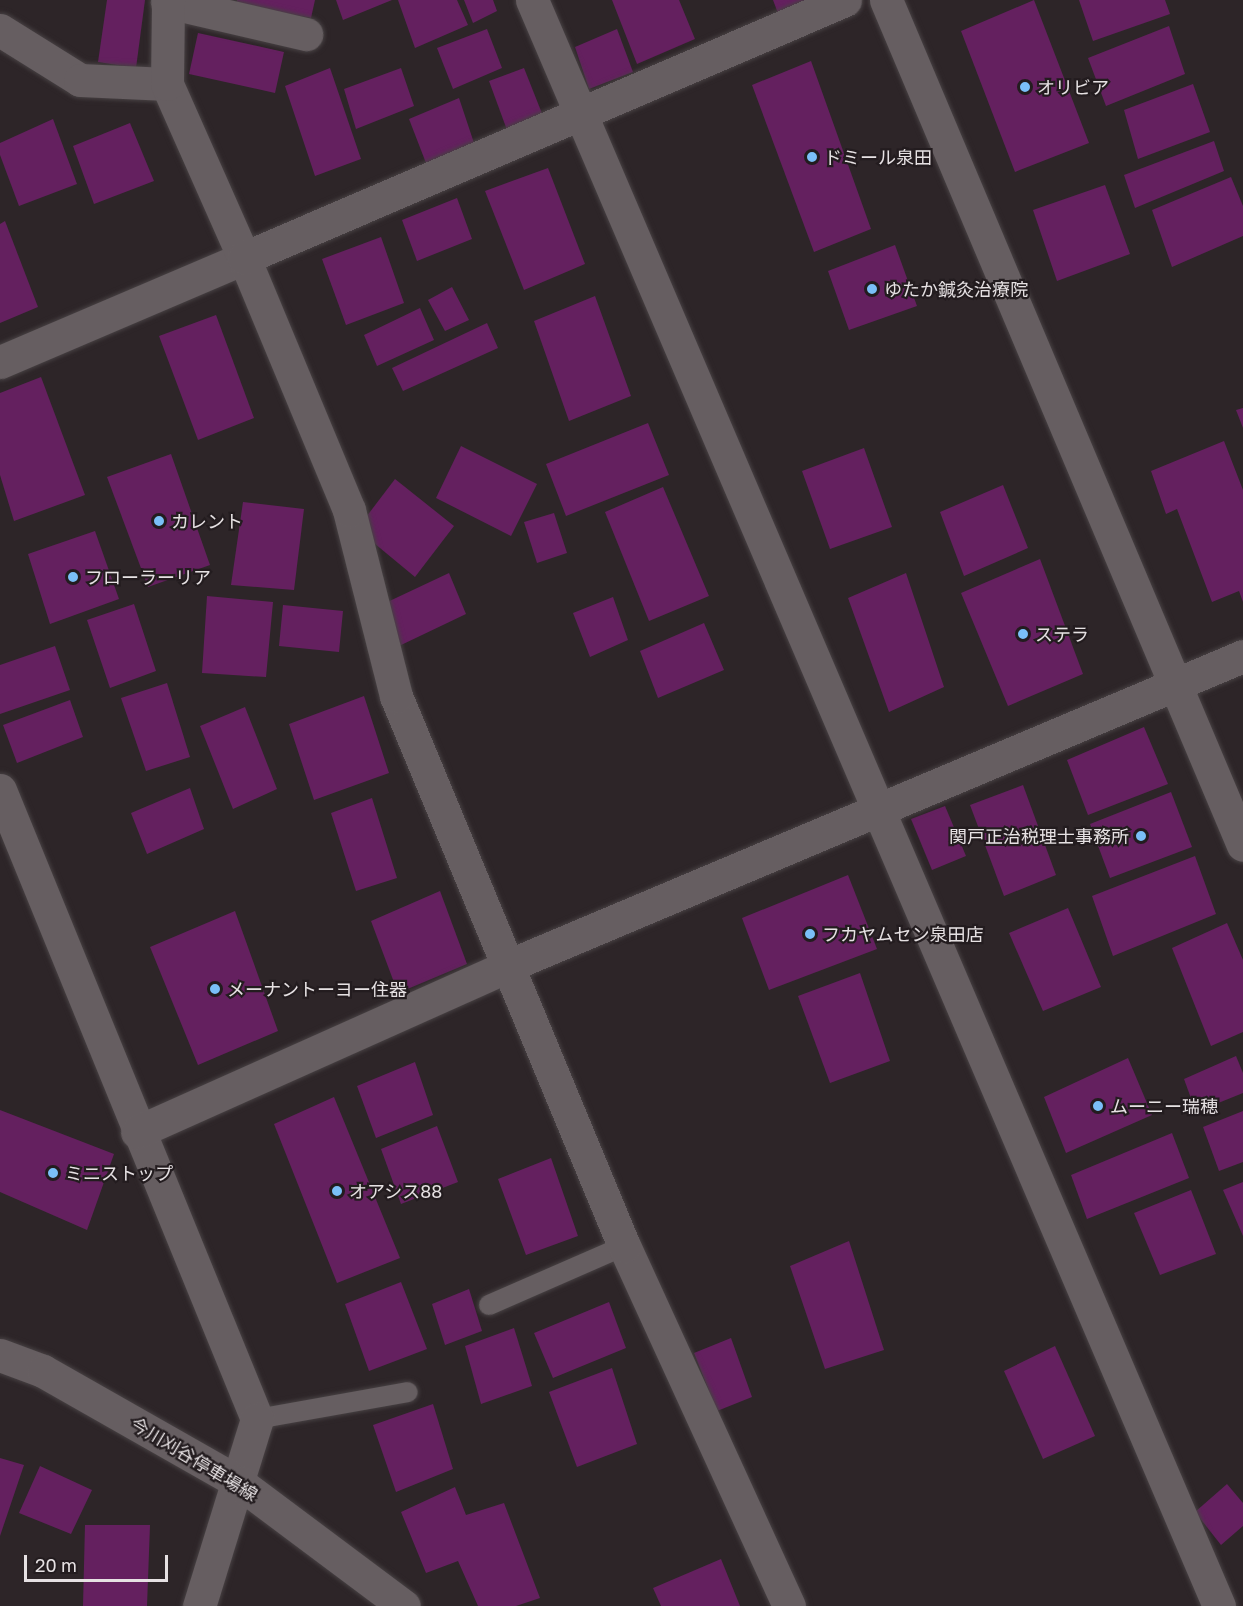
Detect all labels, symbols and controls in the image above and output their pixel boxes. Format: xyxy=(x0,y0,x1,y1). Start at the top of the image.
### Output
place label: オリビア xyxy=(1037,76,1109,98)
marker: オリビア xyxy=(1018,80,1032,94)
place label: ドミール泉田 xyxy=(824,146,932,168)
marker: ドミール泉田 xyxy=(805,150,819,164)
place label: ゆたか鍼灸治療院 xyxy=(884,278,1028,300)
marker: ゆたか鍼灸治療院 xyxy=(865,282,879,296)
place label: カレント xyxy=(171,510,243,532)
marker: カレント xyxy=(152,514,166,528)
place label: フローラーリア xyxy=(85,566,211,588)
marker: フローラーリア xyxy=(66,570,80,584)
place label: ステラ xyxy=(1035,623,1089,645)
marker: ステラ xyxy=(1016,627,1030,641)
place label: 関戸正治税理士事務所 xyxy=(949,825,1129,847)
marker: 関戸正治税理士事務所 xyxy=(1134,829,1148,843)
place label: フカヤムセン泉田店 xyxy=(822,923,984,945)
marker: フカヤムセン泉田店 xyxy=(803,927,817,941)
place label: メーナントーヨー住器 xyxy=(227,978,407,1000)
marker: メーナントーヨー住器 xyxy=(208,982,222,996)
place label: ムーニー瑞穂 xyxy=(1110,1095,1218,1117)
marker: ムーニー瑞穂 xyxy=(1091,1099,1105,1113)
place label: ミニストップ xyxy=(65,1162,173,1184)
marker: ミニストップ xyxy=(46,1166,60,1180)
place label: オアシス88 xyxy=(349,1180,443,1202)
marker: オアシス88 xyxy=(330,1184,344,1198)
street label: 今川刈谷停車場線 xyxy=(127,1413,261,1505)
scale bar xyxy=(27,1543,171,1581)
text: 20 m xyxy=(35,1554,77,1576)

